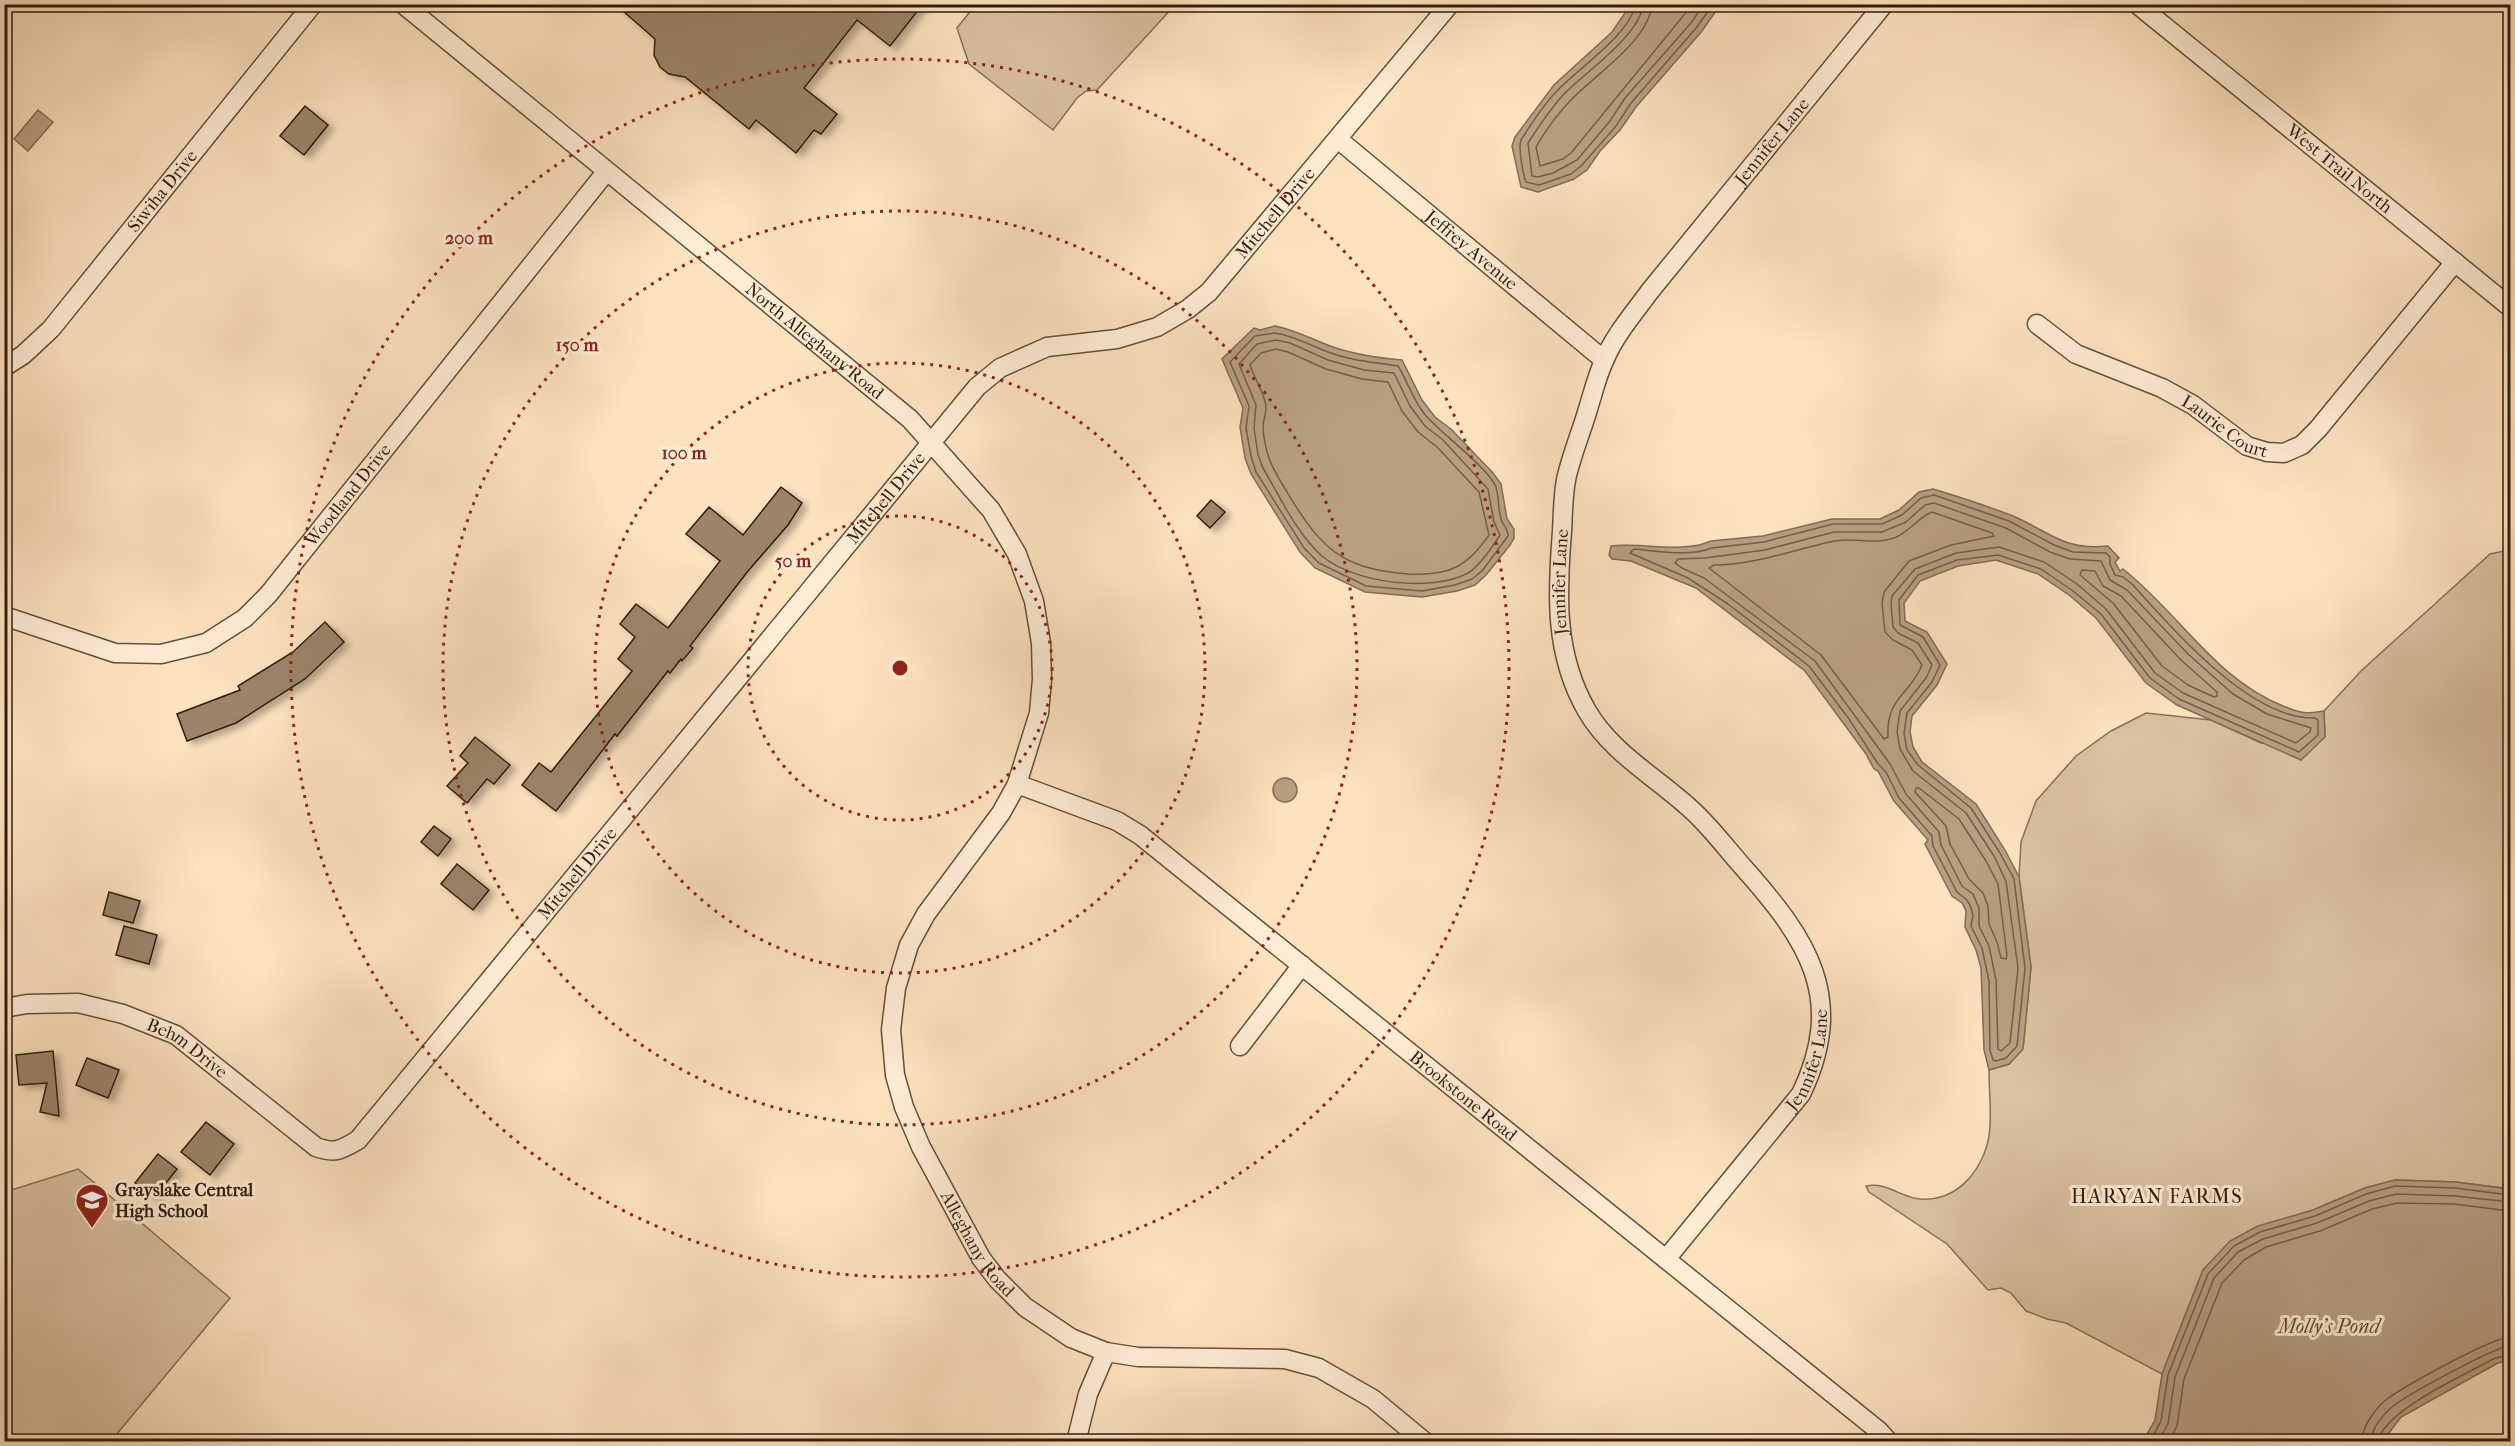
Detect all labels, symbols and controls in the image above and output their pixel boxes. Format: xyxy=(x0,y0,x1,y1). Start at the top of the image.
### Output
street label: Jennifer Lane xyxy=(1729,94,1814,191)
street label: West Trail North xyxy=(2282,119,2397,218)
street label: Siwiha Drive xyxy=(123,146,202,236)
street label: Mitchell Drive xyxy=(1231,163,1319,263)
street label: Jeffrey Avenue xyxy=(1419,204,1522,294)
text: 200 m xyxy=(445,228,494,249)
street label: North Alleghany Road xyxy=(741,278,888,404)
text: 150 m xyxy=(556,335,599,356)
street label: Laurie Court xyxy=(2178,390,2271,462)
street label: Woodland Drive xyxy=(300,439,395,552)
text: 100 m xyxy=(661,443,708,464)
street label: Mitchell Drive xyxy=(842,448,930,548)
street label: Jennifer Lane xyxy=(1548,528,1573,638)
text: 50 m xyxy=(775,551,812,572)
centre of rings xyxy=(890,658,910,678)
street label: Mitchell Drive xyxy=(533,823,621,924)
street label: Jennifer Lane xyxy=(1780,1009,1832,1116)
street label: Behm Drive xyxy=(144,1014,232,1083)
street label: Brookstone Road xyxy=(1405,1046,1521,1146)
place label: Grayslake Central High School xyxy=(115,1180,254,1222)
school or university icon: Grayslake Central High School xyxy=(74,1182,110,1229)
district label: HARYAN FARMS xyxy=(2071,1185,2243,1208)
street label: Alleghany Road xyxy=(936,1186,1019,1301)
water label: Molly's Pond xyxy=(2276,1315,2382,1338)

